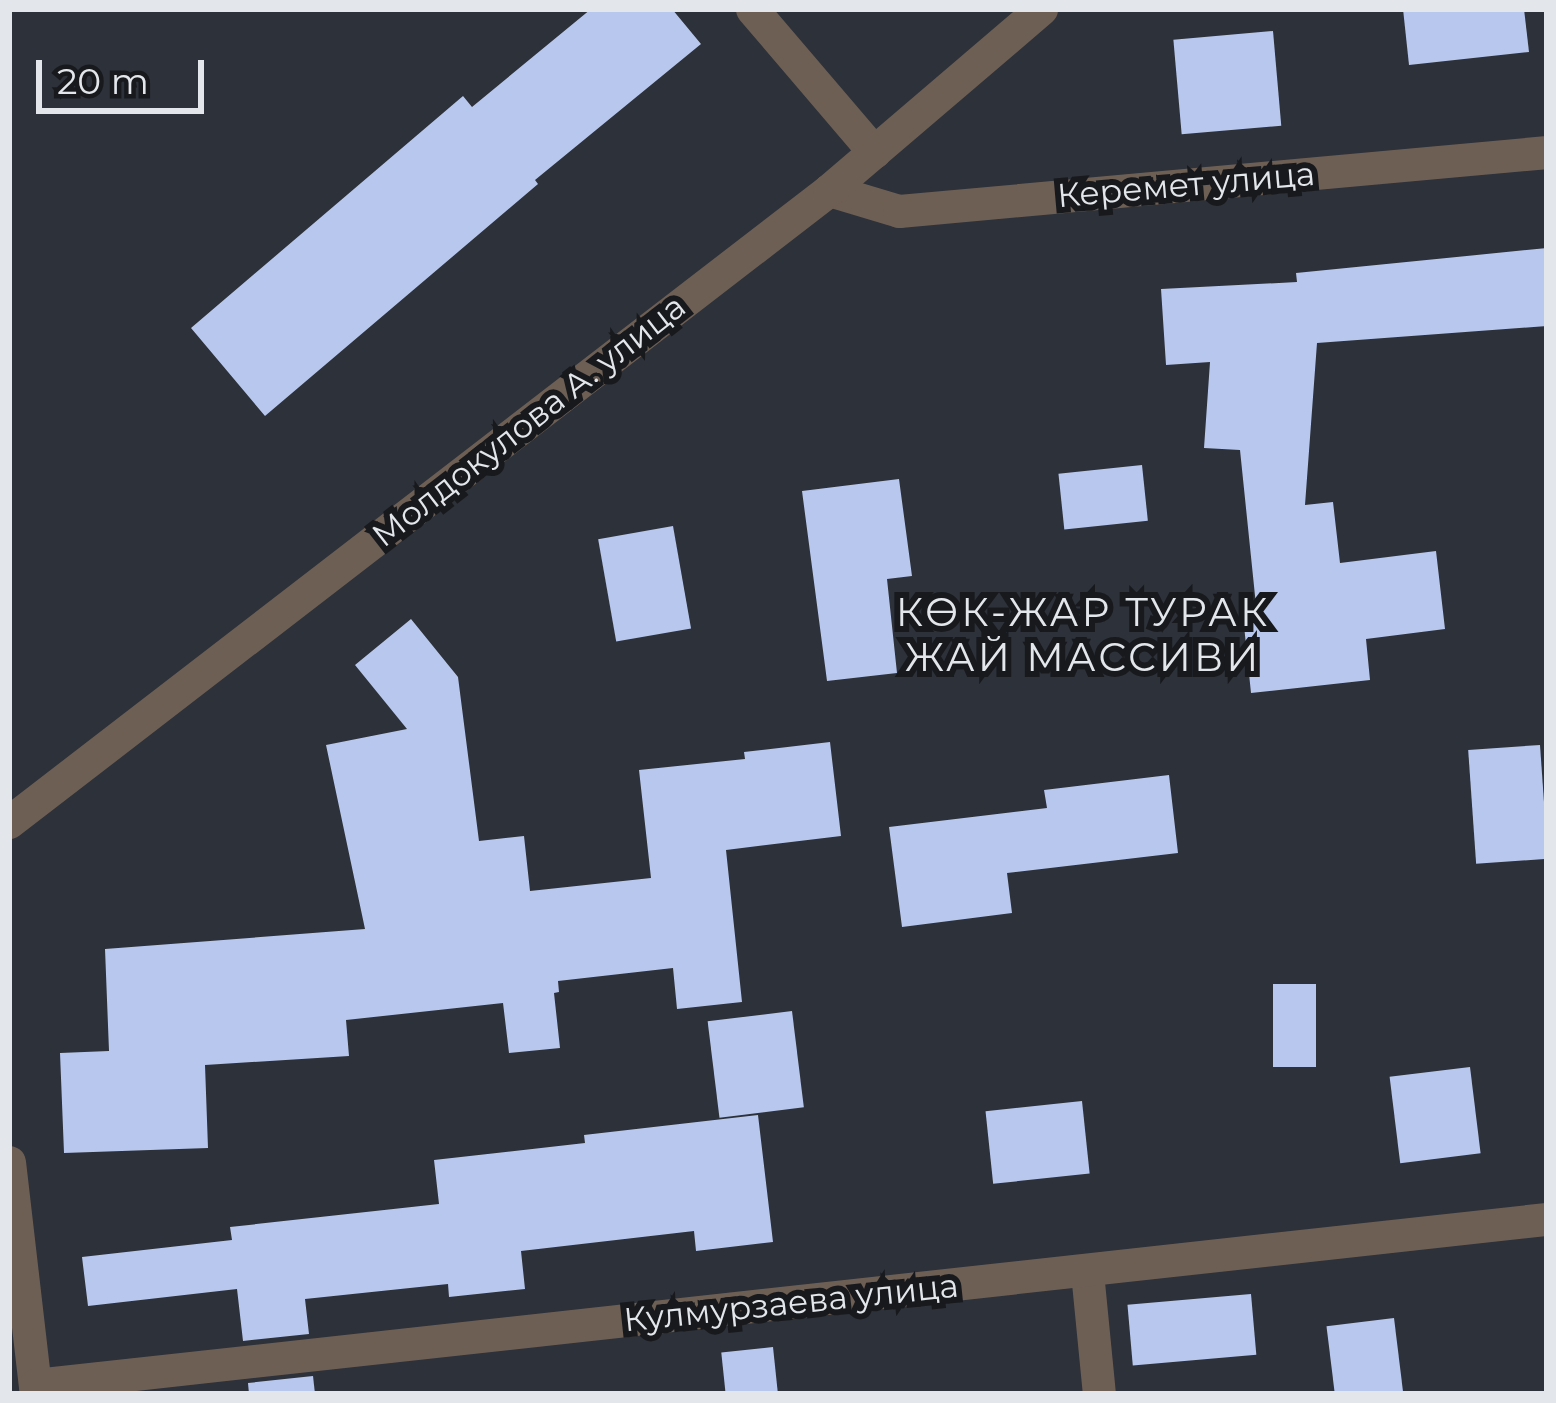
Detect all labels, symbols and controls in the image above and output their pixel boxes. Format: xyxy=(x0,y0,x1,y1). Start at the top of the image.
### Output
scale bar xyxy=(42,36,210,110)
text: 20 m xyxy=(57,59,149,103)
street label: Керемет улица xyxy=(1055,154,1317,216)
street label: Молдокулова А. улица xyxy=(365,286,693,556)
district label: КӨК-ЖАР ТУРАК ЖАЙ МАССИВИ xyxy=(896,590,1270,681)
street label: Кулмурзаева улица xyxy=(622,1266,960,1340)

